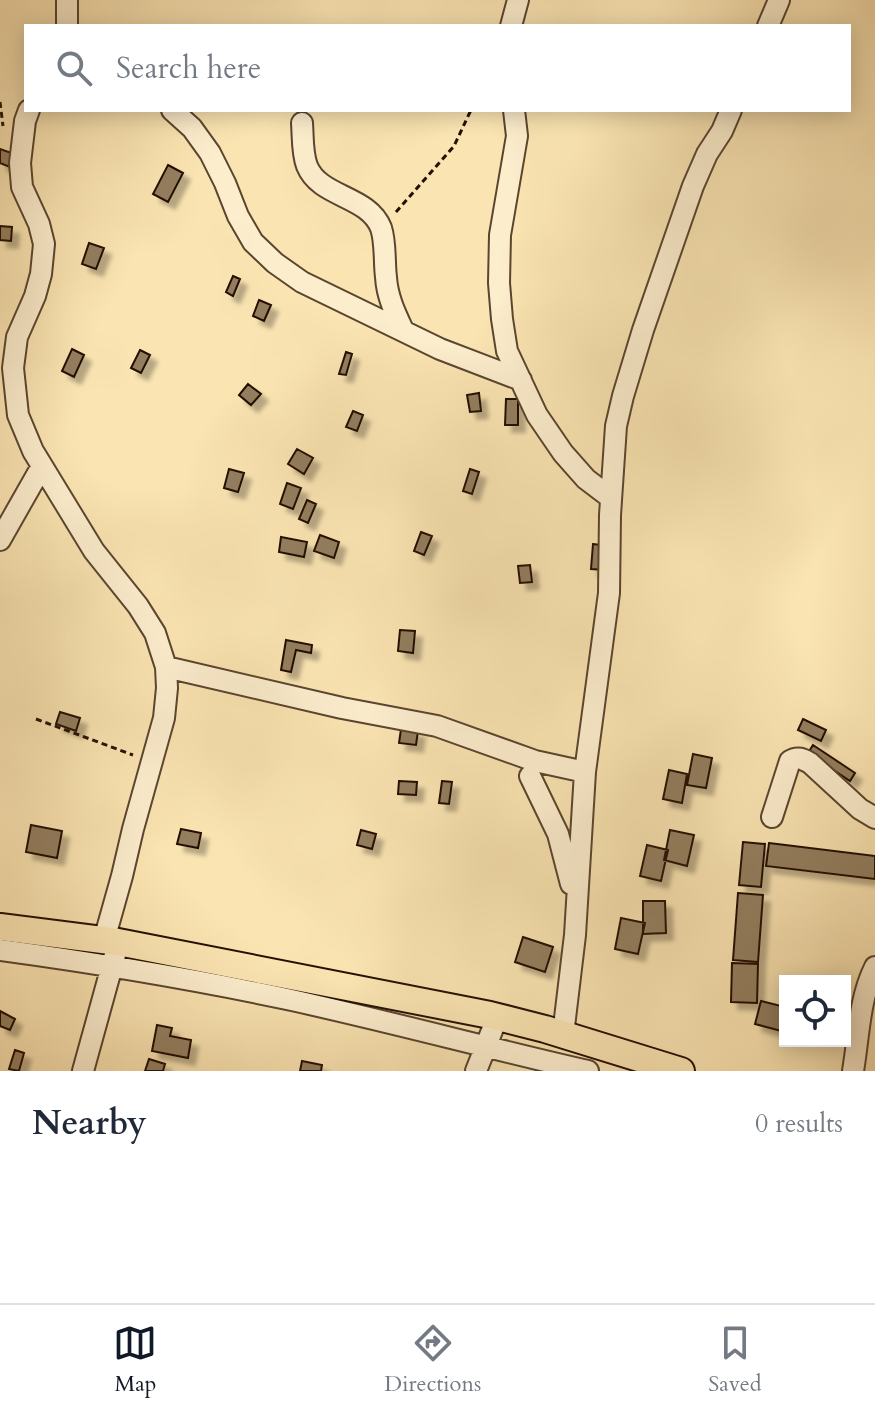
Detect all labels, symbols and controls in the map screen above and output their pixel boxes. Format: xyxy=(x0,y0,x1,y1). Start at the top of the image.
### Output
search box xyxy=(24,24,851,112)
icon: search xyxy=(52,46,96,90)
text: Search here xyxy=(116,48,261,89)
map controls xyxy=(779,975,851,1047)
button: locate xyxy=(779,975,851,1047)
text: Nearby xyxy=(32,1100,147,1146)
text: 0 results xyxy=(755,1106,843,1141)
tab: Map xyxy=(113,1321,157,1399)
tab: Directions xyxy=(384,1321,481,1399)
tab: Saved xyxy=(708,1321,762,1399)

